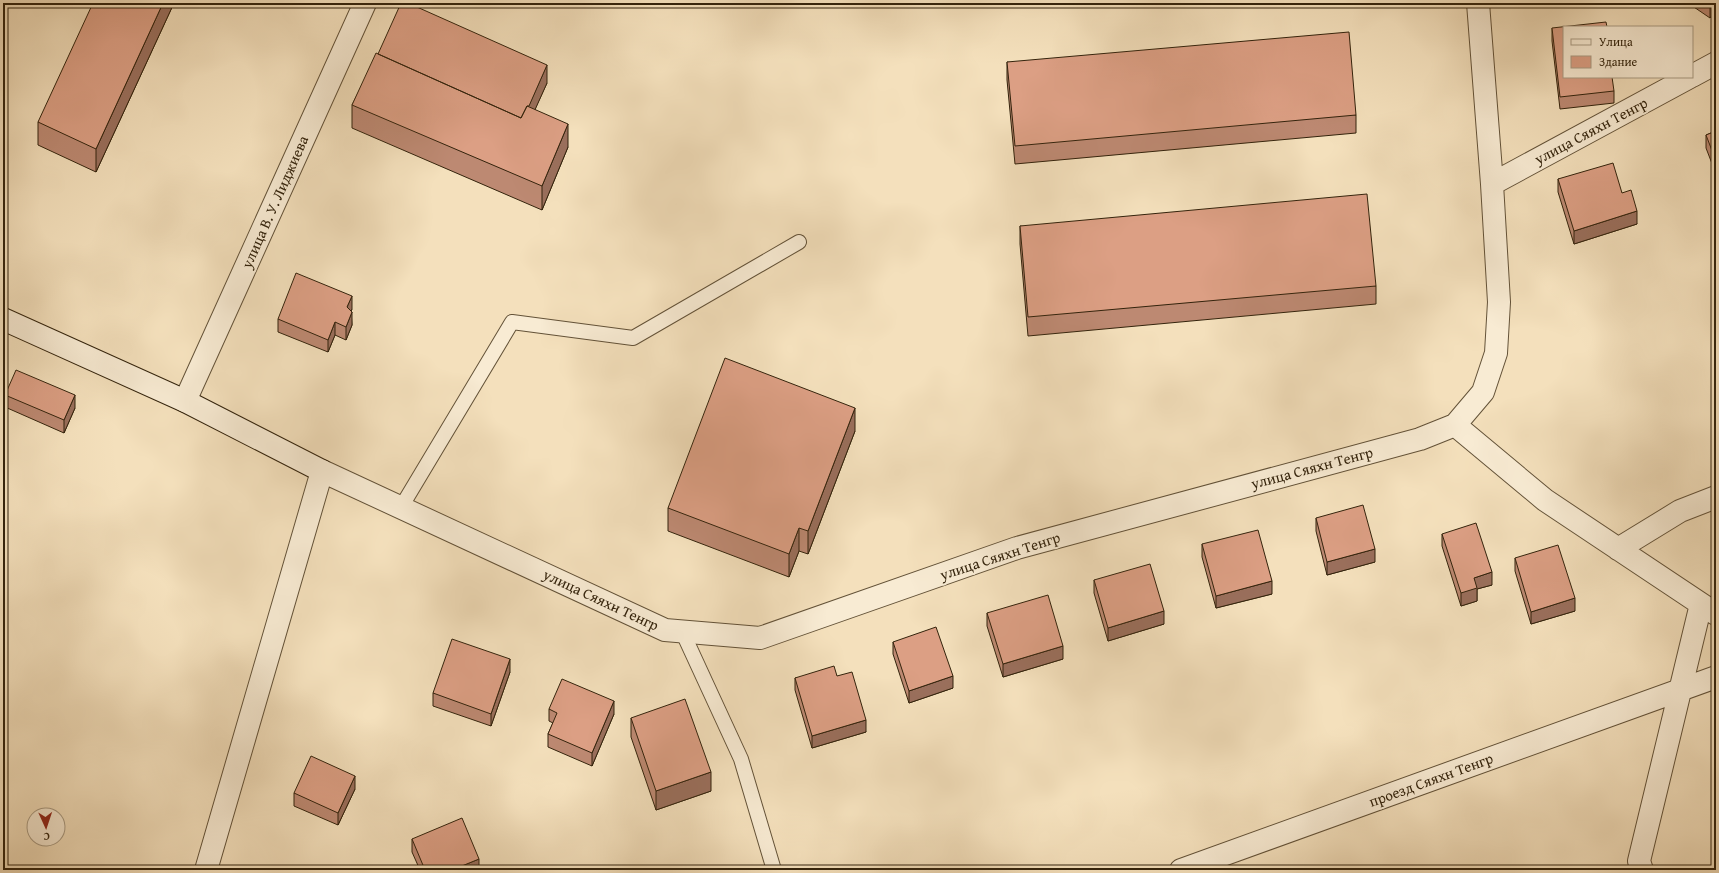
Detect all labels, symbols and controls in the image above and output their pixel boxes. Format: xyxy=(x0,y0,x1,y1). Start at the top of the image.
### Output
legend xyxy=(1563,26,1693,78)
text: Улица xyxy=(1599,33,1633,50)
text: Здание xyxy=(1599,53,1638,70)
street label: улица Сяяхн Тенгр xyxy=(1530,92,1651,170)
street label: улица В. У. Лиджиева xyxy=(235,131,314,272)
street label: улица Сяяхн Тенгр xyxy=(1248,441,1375,494)
street label: улица Сяяхн Тенгр xyxy=(936,526,1063,585)
street label: улица Сяяхн Тенгр xyxy=(539,563,662,636)
street label: проезд Сяяхн Тенгр xyxy=(1366,747,1496,812)
north arrow xyxy=(26,807,66,847)
text: С xyxy=(43,829,50,845)

